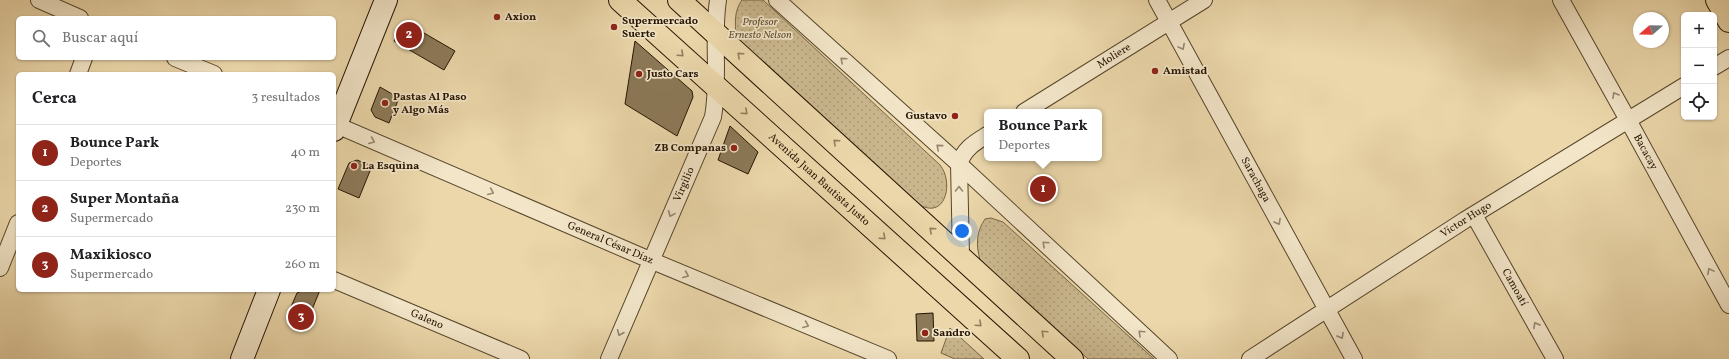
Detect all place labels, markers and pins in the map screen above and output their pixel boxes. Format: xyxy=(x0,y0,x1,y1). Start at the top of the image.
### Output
place label: Axion xyxy=(505,10,536,25)
marker: Axion xyxy=(492,12,502,22)
place label: Supermercado Suerte xyxy=(622,14,698,42)
pin: 2 xyxy=(396,20,422,50)
marker: Supermercado Suerte xyxy=(609,22,619,32)
place label: Amistad xyxy=(1163,64,1207,79)
marker: Amistad xyxy=(1150,66,1160,76)
place label: Justo Cars xyxy=(646,67,699,82)
marker: Justo Cars xyxy=(634,69,644,79)
place label: Pastas Al Paso y Algo Más xyxy=(393,90,467,118)
marker: Pastas Al Paso y Algo Más xyxy=(380,98,390,108)
place label: Gustavo xyxy=(905,109,947,124)
marker: Gustavo xyxy=(950,111,960,121)
place label: ZB Companas xyxy=(655,141,726,156)
marker: ZB Companas xyxy=(729,143,739,153)
place label: La Esquina xyxy=(362,159,419,174)
marker: La Esquina xyxy=(349,161,359,171)
pin: 1 xyxy=(1030,174,1056,204)
pin: 3 xyxy=(288,302,314,332)
place label: Sandro xyxy=(933,326,970,341)
marker: Sandro xyxy=(920,328,930,338)

